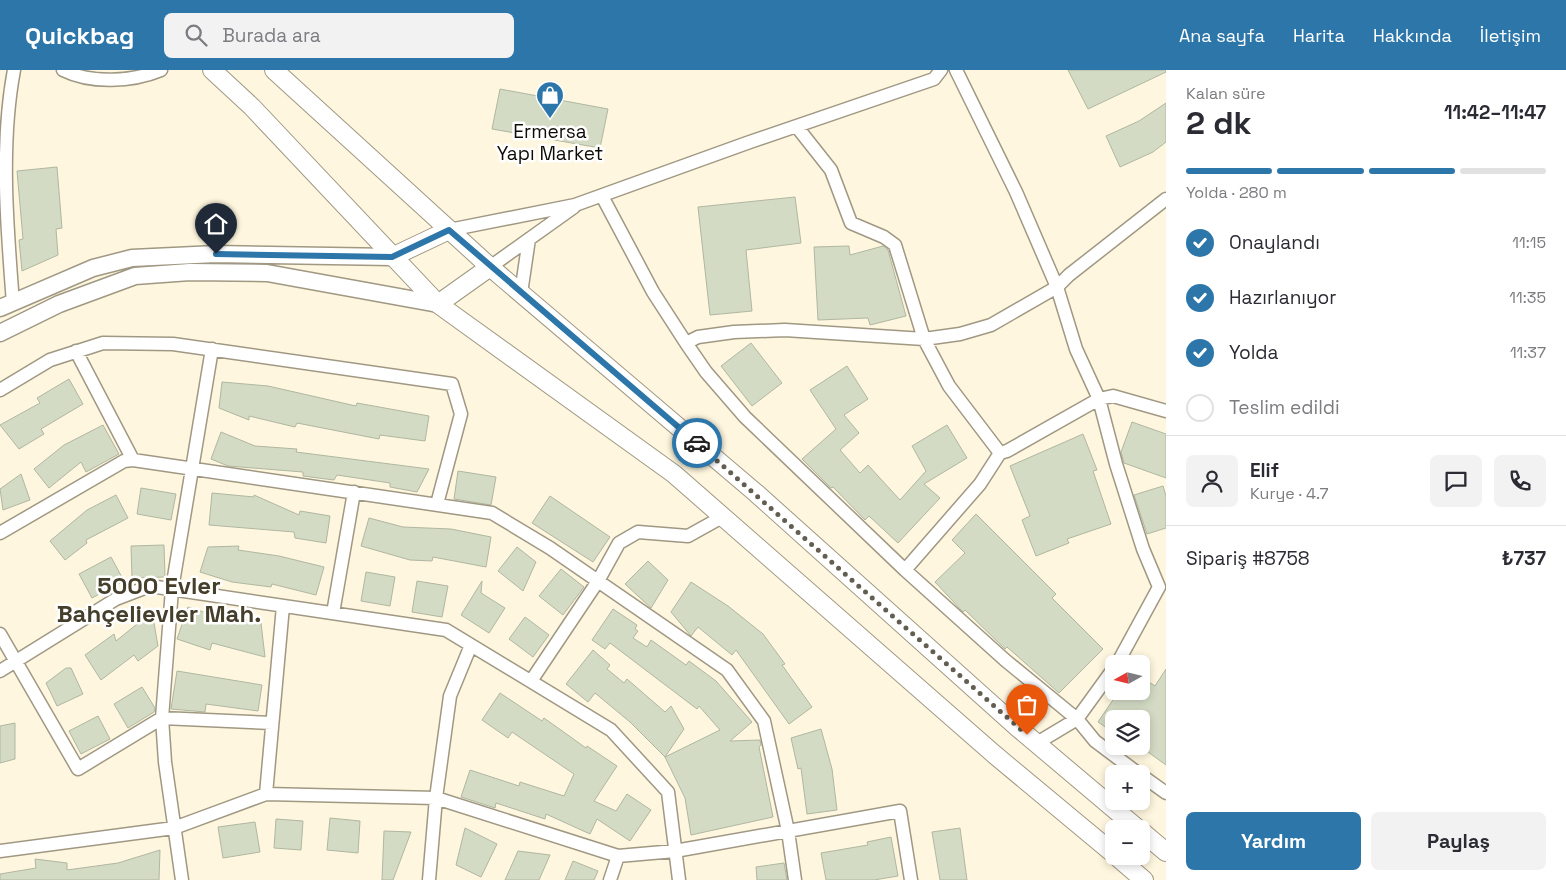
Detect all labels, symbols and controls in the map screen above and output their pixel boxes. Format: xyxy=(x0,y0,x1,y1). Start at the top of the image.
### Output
search box xyxy=(164,13,514,58)
text: Quickbag xyxy=(25,20,134,51)
icon: search xyxy=(182,21,210,49)
text: Burada ara xyxy=(222,23,321,48)
text: Ana sayfa xyxy=(1179,24,1265,47)
text: Harita xyxy=(1293,24,1345,47)
text: Hakkında xyxy=(1373,24,1452,47)
text: İletişim xyxy=(1480,24,1541,47)
shop icon: Ermersa Yapı Market xyxy=(535,80,565,119)
text: Kalan süre xyxy=(1186,83,1265,104)
text: 11:42–11:47 xyxy=(1444,100,1546,125)
text: 2 dk xyxy=(1186,103,1252,143)
place label: Ermersa Yapı Market xyxy=(497,119,603,166)
text: Yolda · 280 m xyxy=(1186,182,1287,203)
pin xyxy=(195,203,237,254)
icon: home xyxy=(202,210,230,238)
icon: check xyxy=(1186,229,1214,257)
text: Onaylandı xyxy=(1229,230,1320,255)
text: 11:15 xyxy=(1512,232,1546,253)
icon: check xyxy=(1186,284,1214,312)
text: Hazırlanıyor xyxy=(1229,285,1337,310)
text: 11:35 xyxy=(1509,287,1546,308)
icon: check xyxy=(1186,339,1214,367)
text: Yolda xyxy=(1229,340,1279,365)
text: 11:37 xyxy=(1510,342,1546,363)
text: Teslim edildi xyxy=(1229,395,1340,420)
courier xyxy=(672,418,722,468)
icon: car xyxy=(683,429,711,457)
button: person xyxy=(1186,455,1238,507)
button: chat xyxy=(1430,455,1482,507)
button: phone xyxy=(1494,455,1546,507)
text: Elif xyxy=(1250,458,1279,483)
text: Kurye · 4.7 xyxy=(1250,483,1328,504)
text: Sipariş #8758 xyxy=(1186,546,1310,571)
text: ₺737 xyxy=(1502,546,1546,571)
district label: 5000 Evler Bahçelievler Mah. xyxy=(57,570,261,629)
north arrow xyxy=(1105,655,1150,700)
map controls xyxy=(1105,655,1150,865)
pin xyxy=(1006,684,1048,735)
icon: bag xyxy=(1013,691,1041,719)
button: layers xyxy=(1105,710,1150,755)
button: + xyxy=(1105,765,1150,810)
button: Yardım xyxy=(1186,812,1361,870)
button: Paylaş xyxy=(1371,812,1546,870)
button: − xyxy=(1105,820,1150,865)

